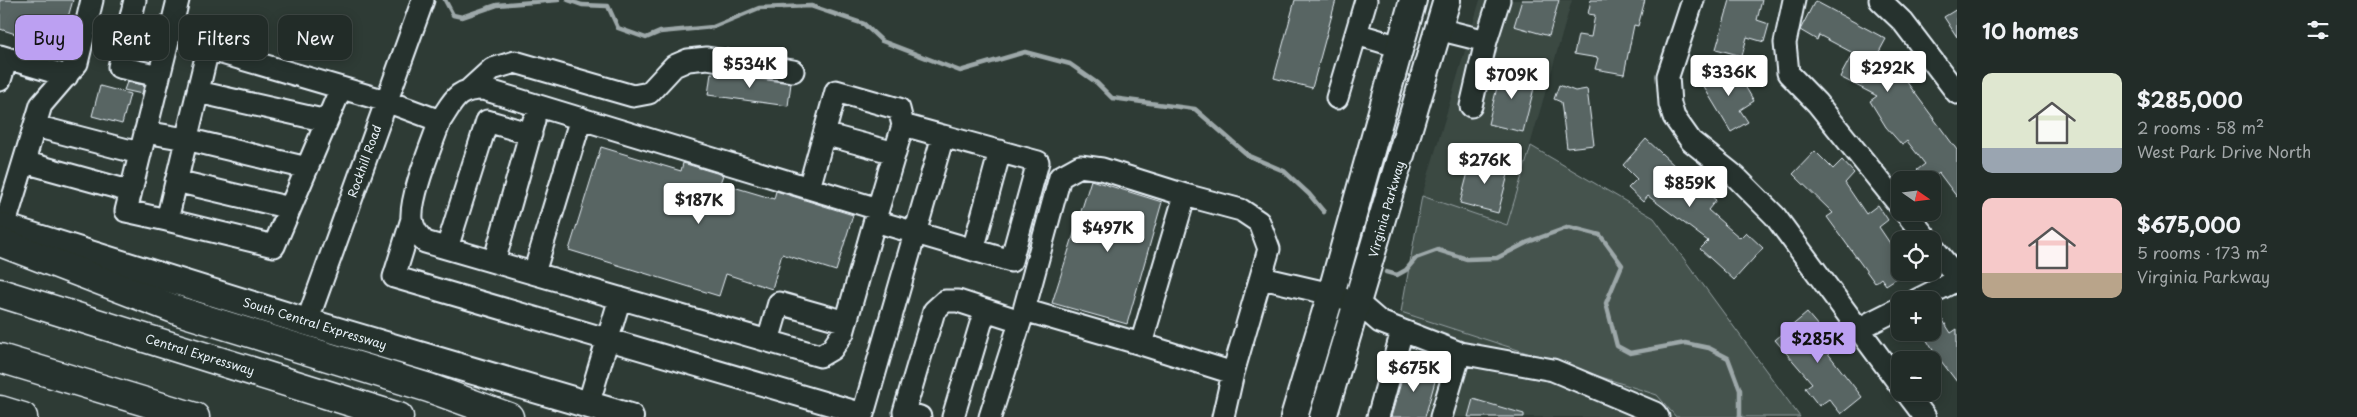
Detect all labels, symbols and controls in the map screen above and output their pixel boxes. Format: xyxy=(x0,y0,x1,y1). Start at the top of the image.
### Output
text: 10 homes xyxy=(1982,14,2079,46)
chip: Buy xyxy=(15,15,83,60)
chip: Rent xyxy=(93,15,169,60)
chip: Filters xyxy=(179,15,268,60)
chip: New xyxy=(278,15,352,60)
icon: filters xyxy=(2304,16,2332,44)
pin: $534K xyxy=(715,46,785,89)
text: $534K xyxy=(723,51,777,75)
pin: $292K xyxy=(1853,51,1923,93)
pin: $336K xyxy=(1694,54,1764,97)
text: $292K xyxy=(1861,55,1915,79)
pin: $709K xyxy=(1477,58,1547,100)
text: $336K xyxy=(1702,59,1756,83)
text: $709K xyxy=(1486,62,1538,86)
text: $285,000 xyxy=(2137,83,2243,115)
icon: home xyxy=(2022,93,2082,153)
text: 2 rooms · 58 m² xyxy=(2137,115,2264,139)
street label: Rockhill Road xyxy=(343,122,385,200)
text: West Park Drive North xyxy=(2137,139,2311,163)
pin: $276K xyxy=(1450,142,1520,185)
text: $276K xyxy=(1459,147,1511,171)
street label: Virginia Parkway xyxy=(1364,159,1408,259)
pin: $859K xyxy=(1655,166,1725,208)
text: $859K xyxy=(1664,170,1716,194)
north arrow xyxy=(1891,171,1941,221)
map controls xyxy=(1891,171,1941,401)
pin: $187K xyxy=(664,182,734,225)
text: $187K xyxy=(675,187,723,211)
text: $675,000 xyxy=(2137,208,2241,240)
pin: $497K xyxy=(1073,210,1143,253)
text: $497K xyxy=(1082,215,1134,239)
icon: home xyxy=(2022,218,2082,278)
button: locate xyxy=(1891,231,1941,281)
text: 5 rooms · 173 m² xyxy=(2137,240,2268,264)
text: Virginia Parkway xyxy=(2137,264,2270,288)
button: + xyxy=(1891,291,1941,341)
street label: South Central Expressway xyxy=(241,293,389,353)
pin: $285K xyxy=(1783,322,1853,364)
text: $285K xyxy=(1792,326,1844,350)
street label: Central Expressway xyxy=(143,329,257,379)
pin: $675K xyxy=(1379,350,1449,393)
button: − xyxy=(1891,351,1941,401)
text: $675K xyxy=(1388,355,1440,379)

